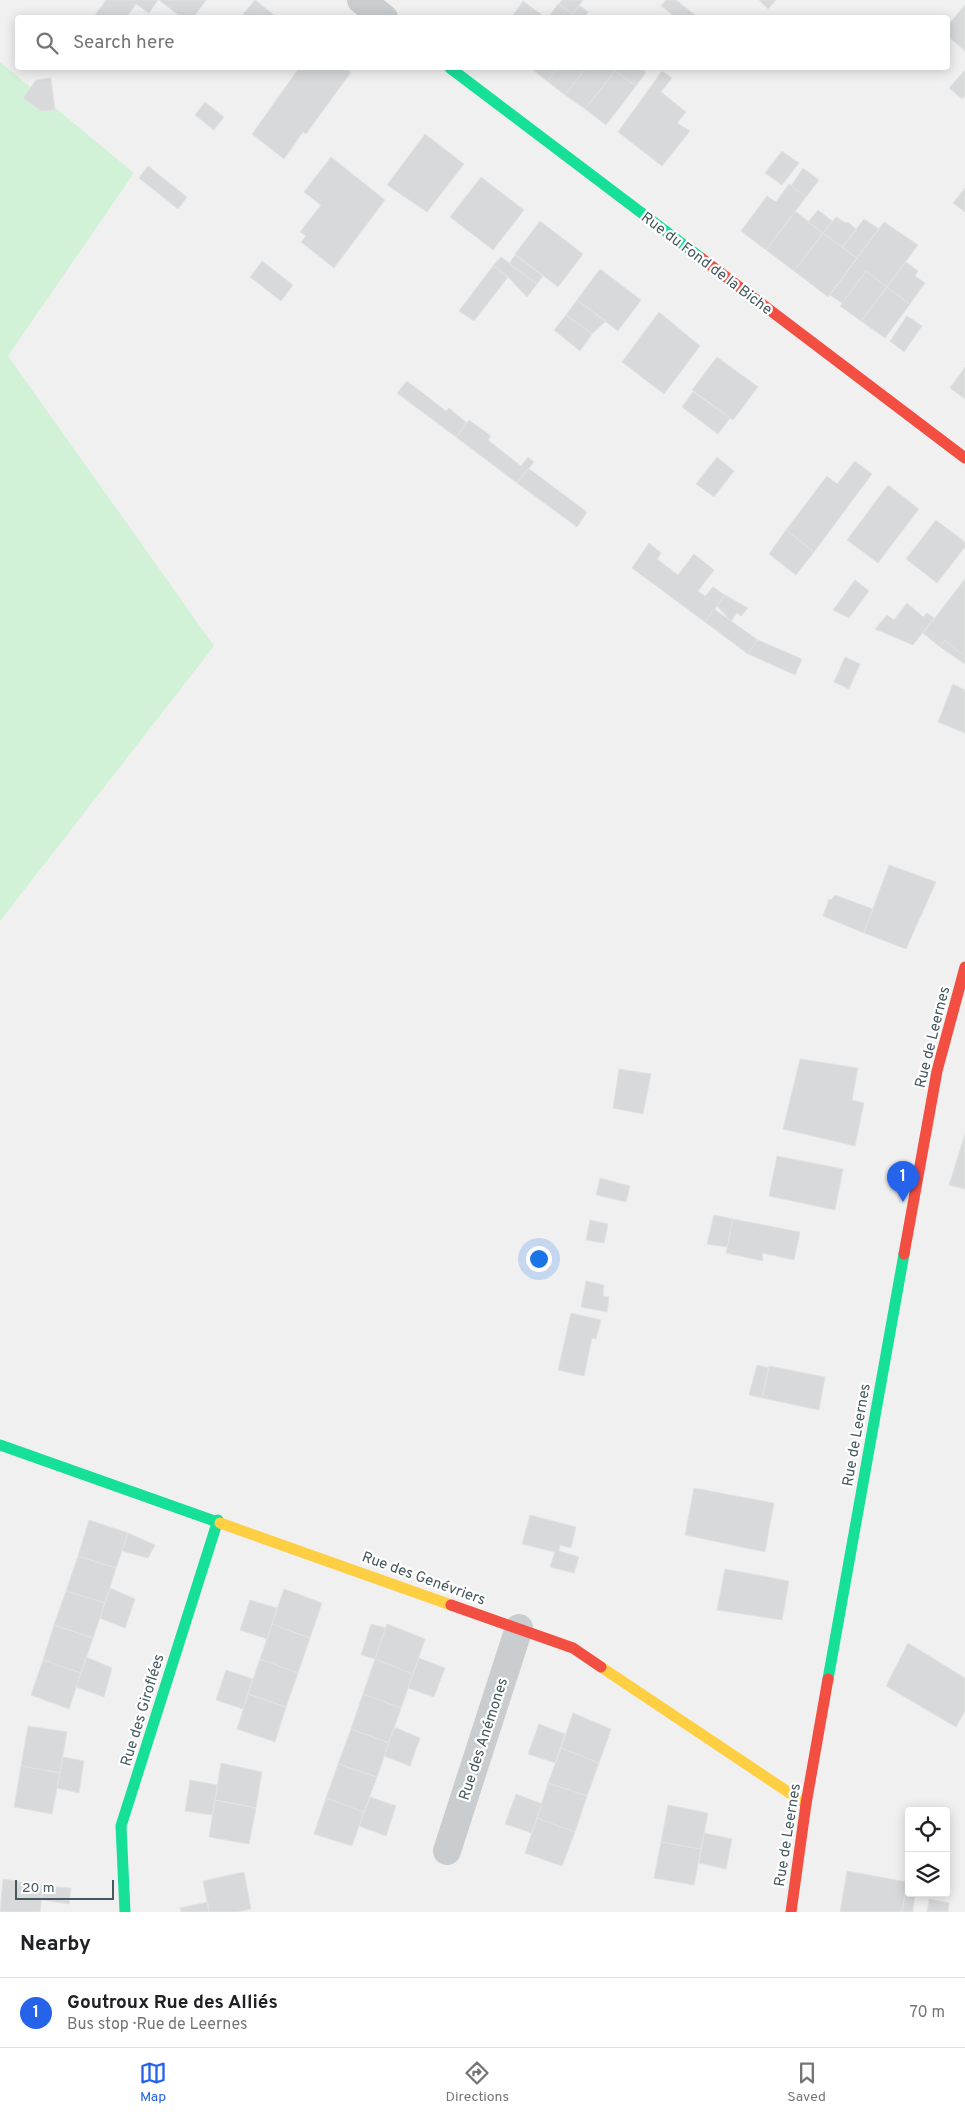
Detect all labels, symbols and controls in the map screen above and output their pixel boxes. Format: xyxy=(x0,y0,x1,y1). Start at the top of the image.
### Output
search box xyxy=(15,15,950,70)
icon: search xyxy=(33,29,61,57)
text: Search here xyxy=(73,31,175,55)
street label: Rue du Fond de la Biche xyxy=(637,209,776,320)
street label: Rue de Leernes xyxy=(912,985,955,1090)
pin: 1 xyxy=(887,1161,919,1202)
your location xyxy=(526,1246,552,1272)
street label: Rue de Leernes xyxy=(839,1382,876,1488)
street label: Rue des Genévriers xyxy=(359,1548,488,1611)
street label: Rue des Giroflées xyxy=(117,1652,170,1769)
street label: Rue des Anémones xyxy=(456,1676,513,1803)
street label: Rue de Leernes xyxy=(771,1782,806,1888)
map controls xyxy=(905,1807,950,1897)
button: locate xyxy=(905,1807,950,1852)
button: layers xyxy=(905,1852,950,1897)
scale bar xyxy=(15,1877,114,1900)
text: 20 m xyxy=(22,1880,55,1897)
text: Nearby xyxy=(20,1931,91,1958)
text: Goutroux Rue des Alliés xyxy=(67,1991,278,2015)
text: 1 xyxy=(33,2003,39,2023)
text: 70 m xyxy=(910,2003,945,2023)
text: Bus stop · Rue de Leernes xyxy=(67,2015,247,2035)
tab: Map xyxy=(139,2059,167,2106)
tab: Directions xyxy=(445,2059,509,2106)
tab: Saved xyxy=(787,2059,826,2106)

